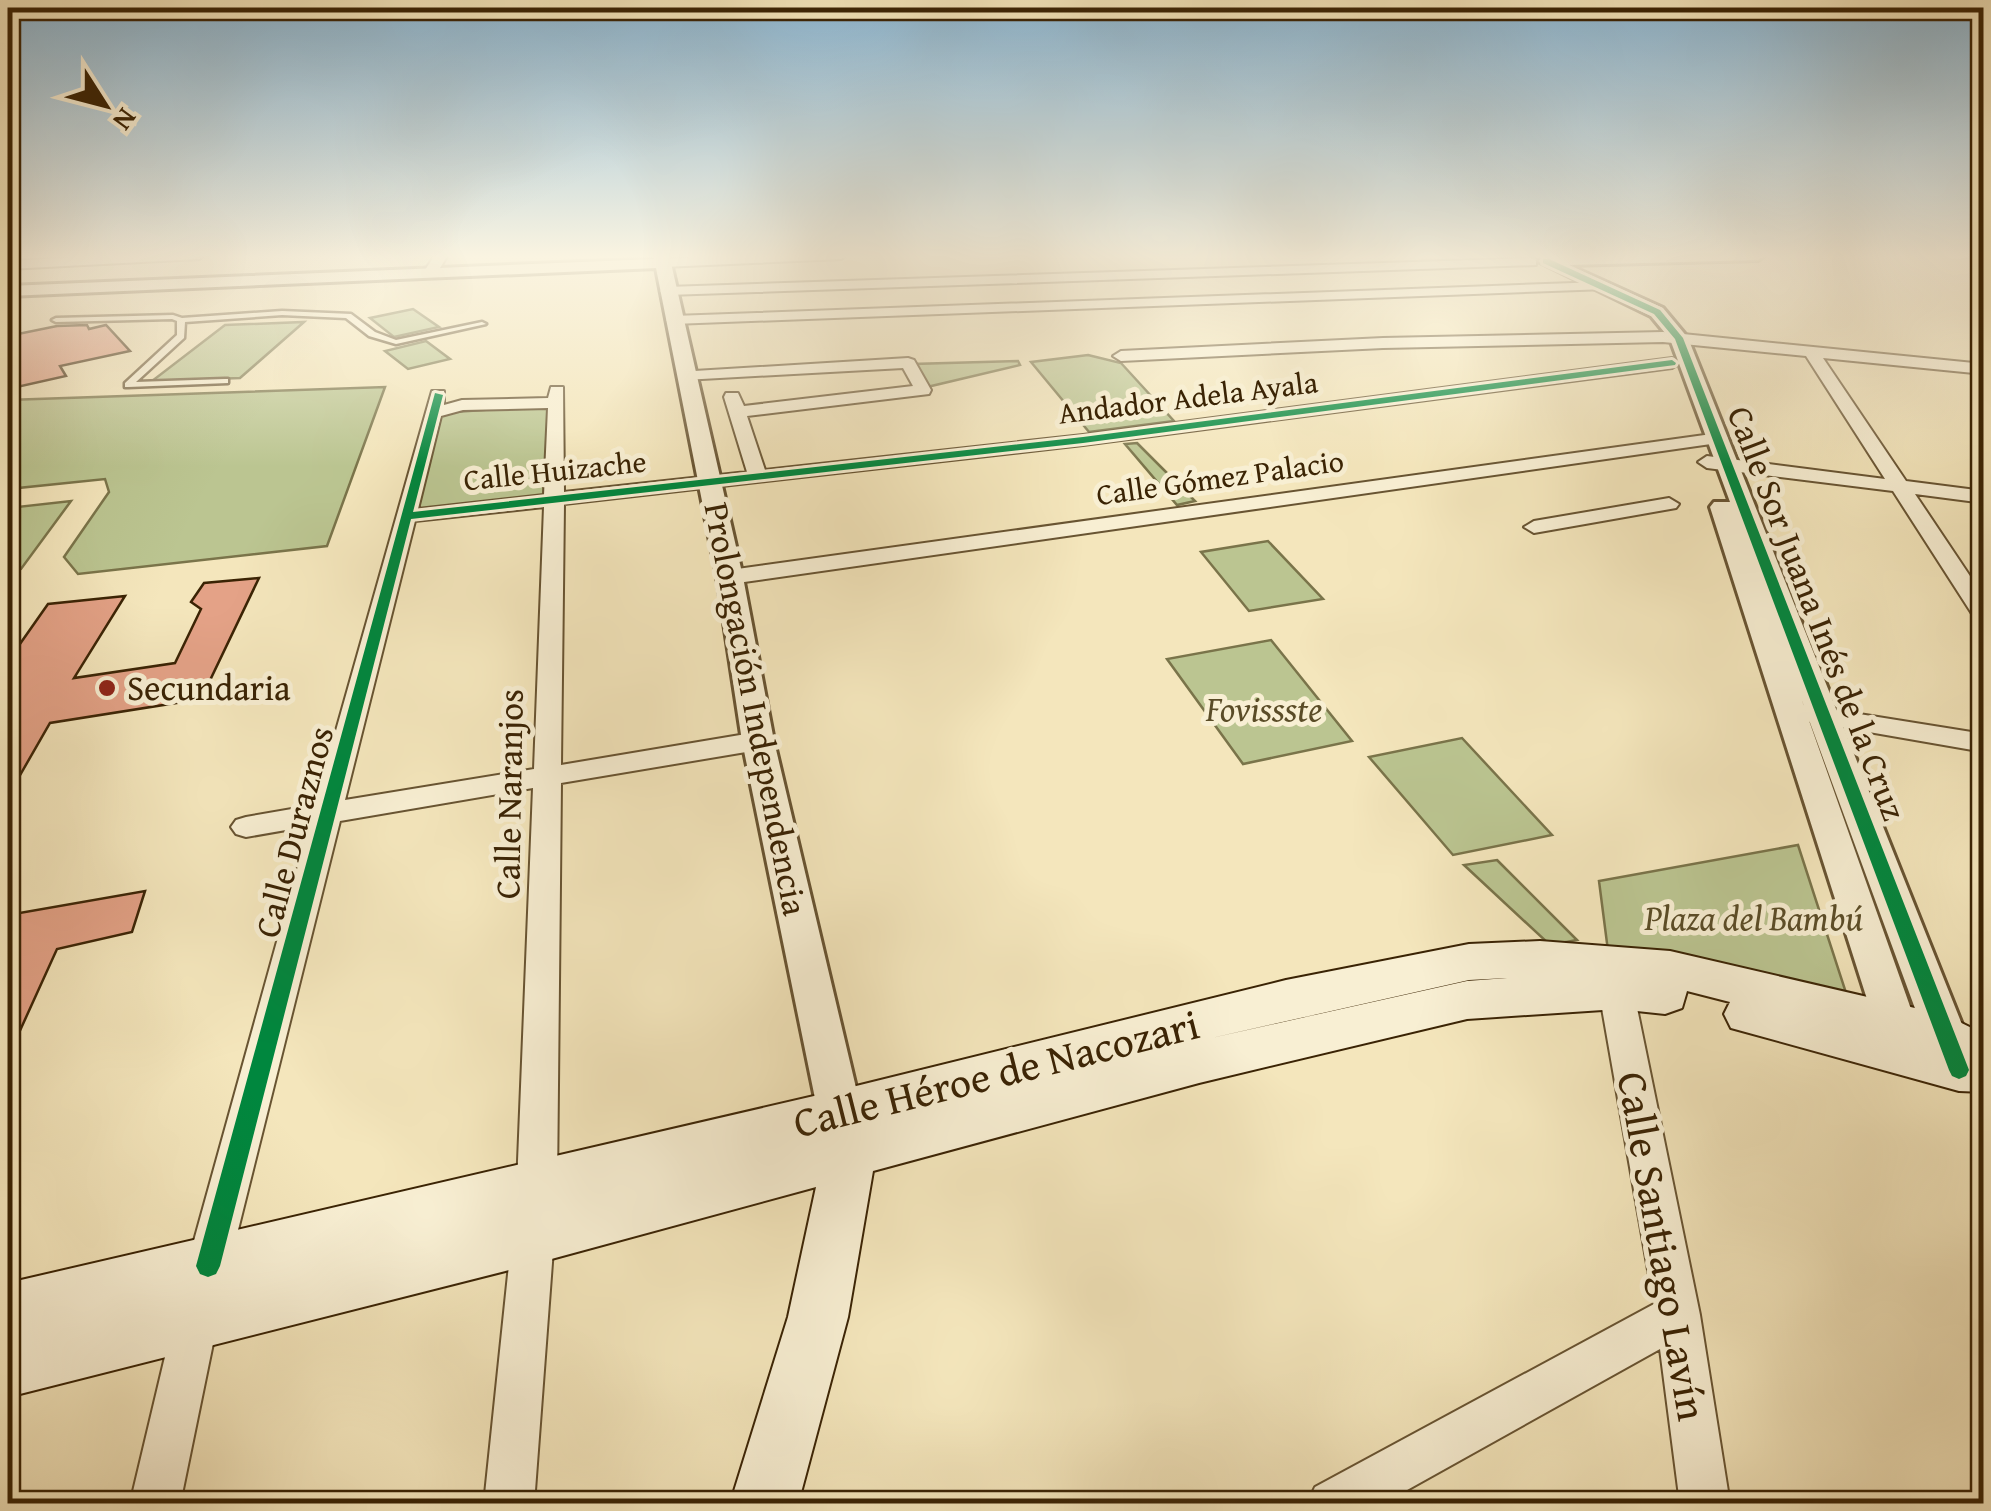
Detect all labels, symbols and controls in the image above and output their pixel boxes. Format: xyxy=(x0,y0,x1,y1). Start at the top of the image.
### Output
north arrow xyxy=(55,55,155,155)
text: N xyxy=(103,100,148,140)
street label: Andador Adela Ayala xyxy=(1056,359,1320,435)
street label: Calle Sor Juana Inés de la Cruz xyxy=(1715,398,1920,827)
street label: Calle Gómez Palacio xyxy=(1093,438,1346,516)
street label: Calle Huizache xyxy=(461,439,649,501)
street label: Prolongación Independencia xyxy=(691,498,822,920)
place label: Secundaria xyxy=(127,662,291,713)
marker: Secundaria xyxy=(96,677,118,699)
park label: Fovissste xyxy=(1205,683,1322,734)
street label: Calle Naranjos xyxy=(481,688,536,900)
street label: Calle Duraznos xyxy=(241,721,346,943)
park label: Plaza del Bambú xyxy=(1644,892,1864,943)
street label: Calle Héroe de Nacozari xyxy=(787,993,1205,1152)
street label: Calle Santiago Lavín xyxy=(1603,1067,1724,1426)

